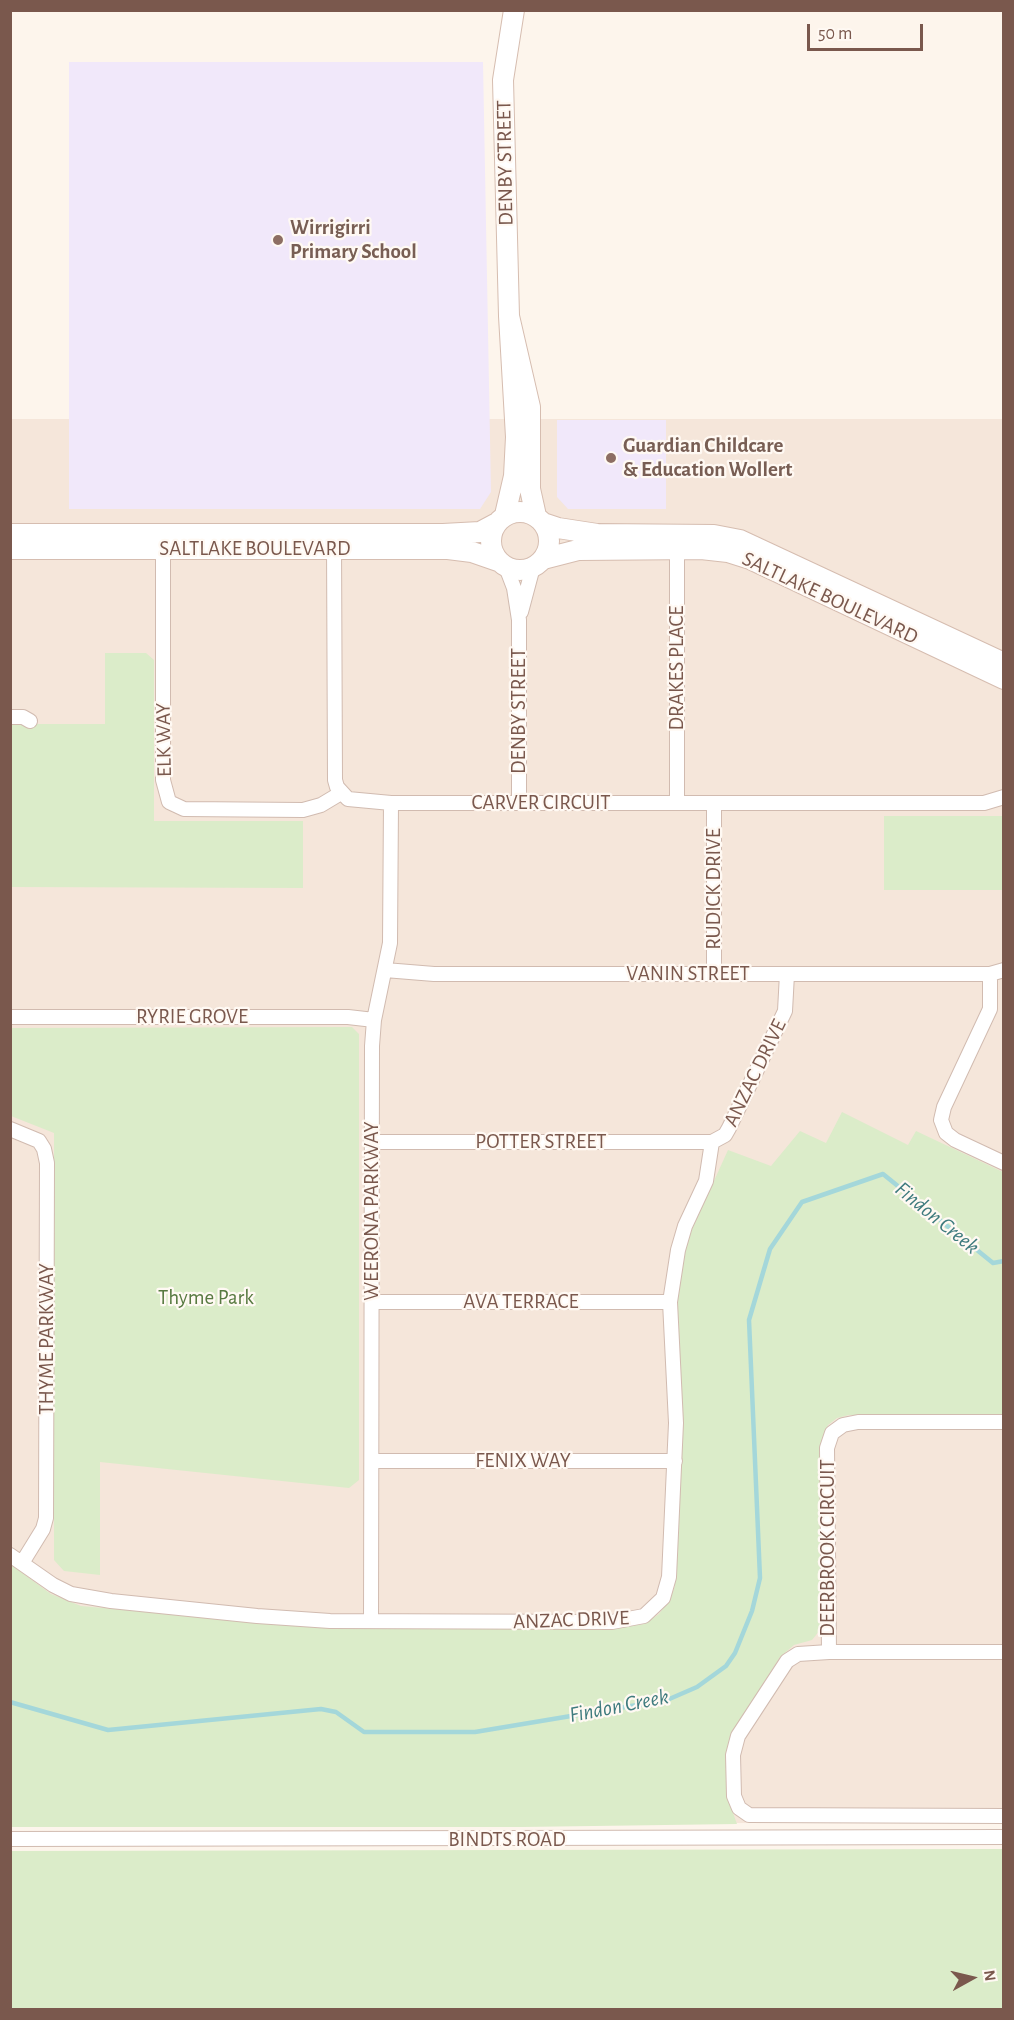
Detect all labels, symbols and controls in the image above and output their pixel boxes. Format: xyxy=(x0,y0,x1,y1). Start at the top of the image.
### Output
scale bar xyxy=(810,12,926,50)
text: 50 m xyxy=(818,25,852,43)
street label: DENBY STREET xyxy=(491,100,519,226)
place label: Wirrigirri Primary School xyxy=(290,215,417,265)
marker: Wirrigirri Primary School xyxy=(271,233,285,247)
place label: Guardian Childcare & Education Wollert xyxy=(623,433,792,483)
marker: Guardian Childcare & Education Wollert xyxy=(604,451,618,465)
street label: SALTLAKE BOULEVARD xyxy=(159,536,351,562)
street label: SALTLAKE BOULEVARD xyxy=(738,546,922,650)
street label: DRAKES PLACE xyxy=(664,606,690,730)
street label: DENBY STREET xyxy=(506,648,532,774)
street label: ELK WAY xyxy=(151,703,177,777)
street label: CARVER CIRCUIT xyxy=(472,790,610,816)
street label: RUDICK DRIVE xyxy=(701,828,727,950)
street label: VANIN STREET xyxy=(626,961,750,987)
street label: RYRIE GROVE xyxy=(136,1004,248,1030)
street label: ANZAC DRIVE xyxy=(718,1015,792,1131)
street label: WEERONA PARKWAY xyxy=(359,1121,385,1301)
street label: POTTER STREET xyxy=(475,1129,607,1155)
water label: Findon Creek xyxy=(889,1176,985,1260)
street label: THYME PARKWAY xyxy=(34,1263,60,1415)
park label: Thyme Park xyxy=(158,1285,254,1311)
street label: AVA TERRACE xyxy=(463,1289,579,1315)
street label: FENIX WAY xyxy=(475,1448,571,1474)
street label: DEERBROOK CIRCUIT xyxy=(815,1459,841,1637)
street label: ANZAC DRIVE xyxy=(512,1605,630,1635)
water label: Findon Creek xyxy=(567,1683,671,1729)
street label: BINDTS ROAD xyxy=(448,1827,566,1853)
north arrow xyxy=(942,1948,1002,2008)
text: N xyxy=(981,1969,999,1982)

